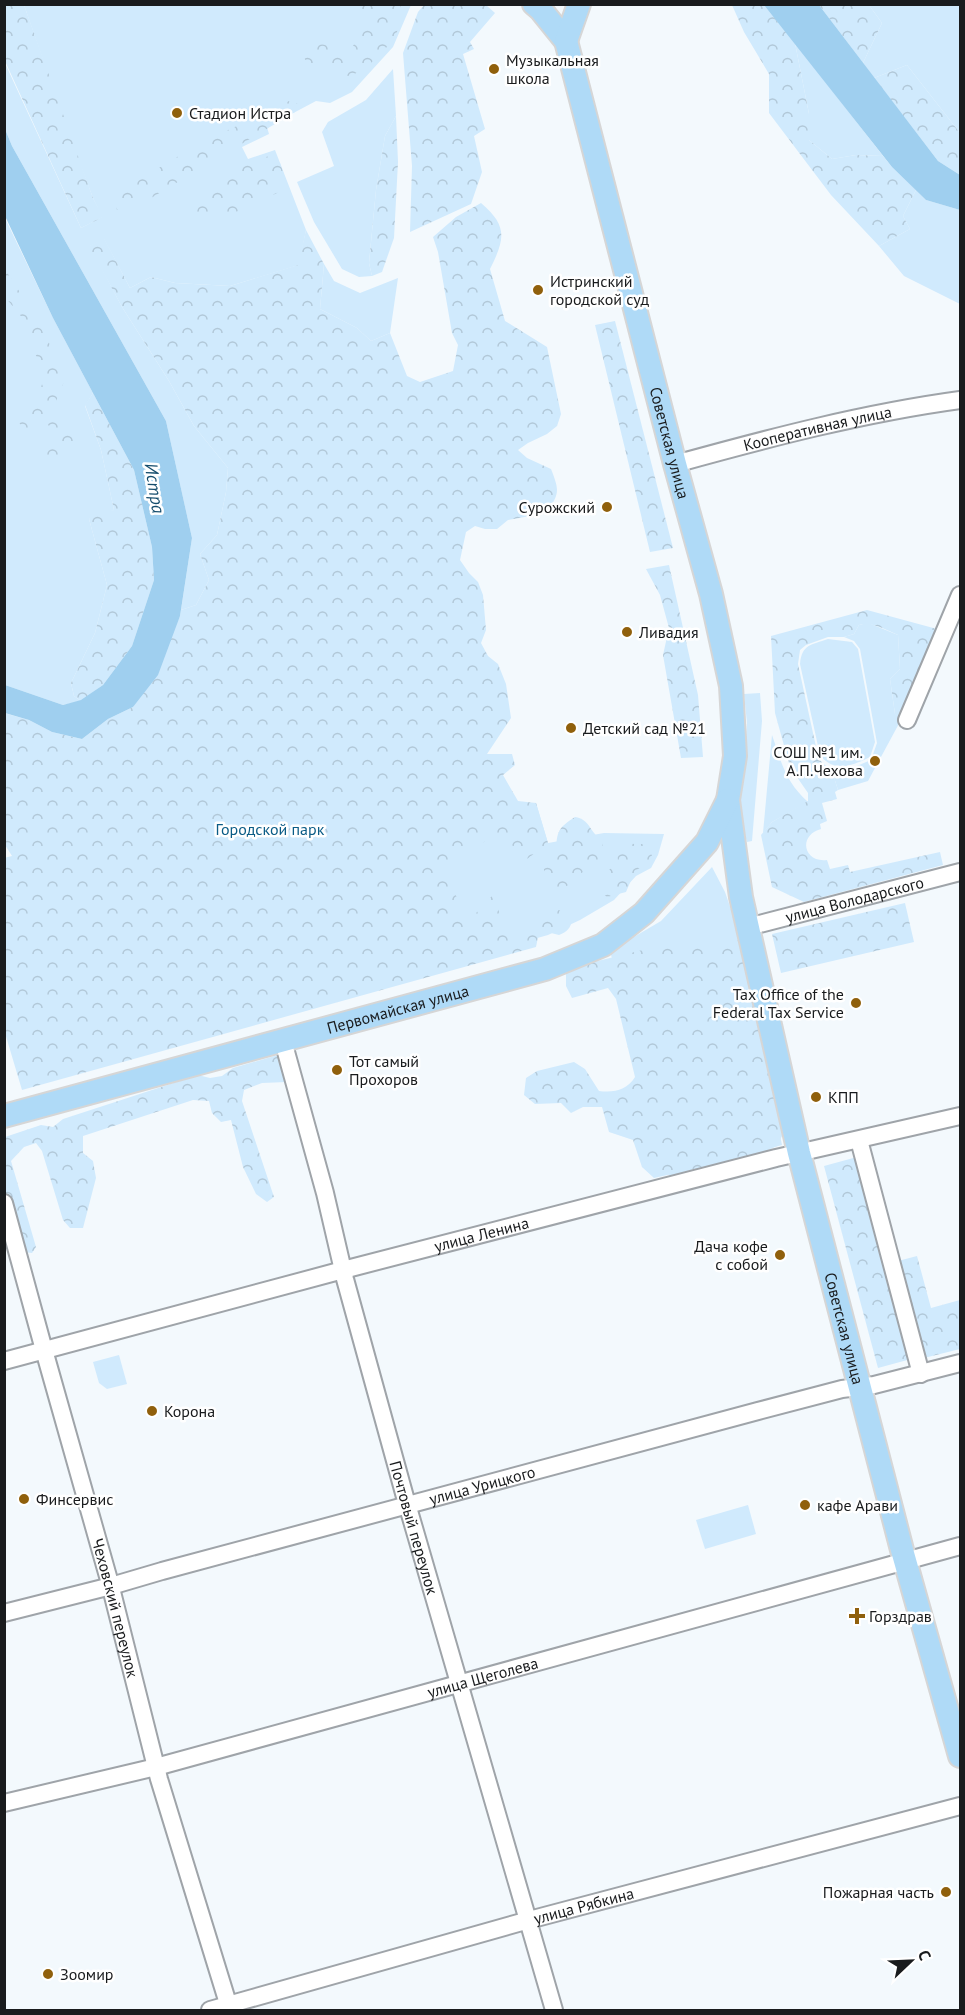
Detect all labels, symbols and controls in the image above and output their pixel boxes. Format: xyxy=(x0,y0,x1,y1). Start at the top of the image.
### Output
place label: Музыкальная школа xyxy=(506,50,599,88)
marker: Музыкальная школа xyxy=(487,62,501,76)
place label: Стадион Истра xyxy=(189,103,291,123)
marker: Стадион Истра xyxy=(170,106,184,120)
place label: Истринский городской суд xyxy=(550,271,650,309)
marker: Истринский городской суд xyxy=(531,283,545,297)
street label: Советская улица xyxy=(646,385,694,501)
street label: Кооперативная улица xyxy=(741,401,893,455)
water label: Истра xyxy=(140,461,170,515)
place label: Сурожский xyxy=(519,497,595,517)
marker: Сурожский xyxy=(600,500,614,514)
place label: Ливадия xyxy=(638,622,699,642)
marker: Ливадия xyxy=(620,625,634,639)
place label: Детский сад №21 xyxy=(583,718,706,738)
marker: Детский сад №21 xyxy=(564,721,578,735)
place label: СОШ №1 им. А.П.Чехова xyxy=(773,742,863,780)
marker: СОШ №1 им. А.П.Чехова xyxy=(868,754,882,768)
park label: Городской парк xyxy=(216,819,325,839)
street label: улица Володарского xyxy=(783,872,926,927)
street label: Первомайская улица xyxy=(324,980,471,1038)
place label: Tax Office of the Federal Tax Service xyxy=(713,984,844,1022)
marker: Tax Office of the Federal Tax Service xyxy=(849,996,863,1010)
place label: Тот самый Прохоров xyxy=(349,1051,419,1089)
marker: Тот самый Прохоров xyxy=(330,1063,344,1077)
place label: КПП xyxy=(828,1087,859,1107)
marker: КПП xyxy=(809,1090,823,1104)
street label: улица Ленина xyxy=(432,1212,531,1256)
place label: Дача кофе с собой xyxy=(694,1236,768,1274)
marker: Дача кофе с собой xyxy=(773,1248,787,1262)
street label: Советская улица xyxy=(820,1270,869,1386)
place label: Корона xyxy=(164,1401,215,1421)
marker: Корона xyxy=(145,1404,159,1418)
street label: Почтовый переулок xyxy=(386,1459,443,1597)
street label: улица Урицкого xyxy=(427,1461,537,1509)
place label: Финсервис xyxy=(36,1489,113,1509)
marker: Финсервис xyxy=(17,1492,31,1506)
place label: кафе Арави xyxy=(817,1495,898,1515)
marker: кафе Арави xyxy=(798,1498,812,1512)
street label: Чеховский переулок xyxy=(88,1536,143,1680)
place label: Горздрав xyxy=(869,1606,932,1626)
marker: Горздрав xyxy=(850,1609,864,1623)
street label: улица Щеголева xyxy=(425,1652,540,1702)
place label: Пожарная часть xyxy=(823,1882,934,1902)
street label: улица Рябкина xyxy=(531,1883,636,1928)
marker: Пожарная часть xyxy=(939,1885,953,1899)
north arrow xyxy=(881,1931,941,1991)
text: С xyxy=(914,1947,936,1963)
place label: Зоомир xyxy=(60,1964,114,1984)
marker: Зоомир xyxy=(41,1967,55,1981)

